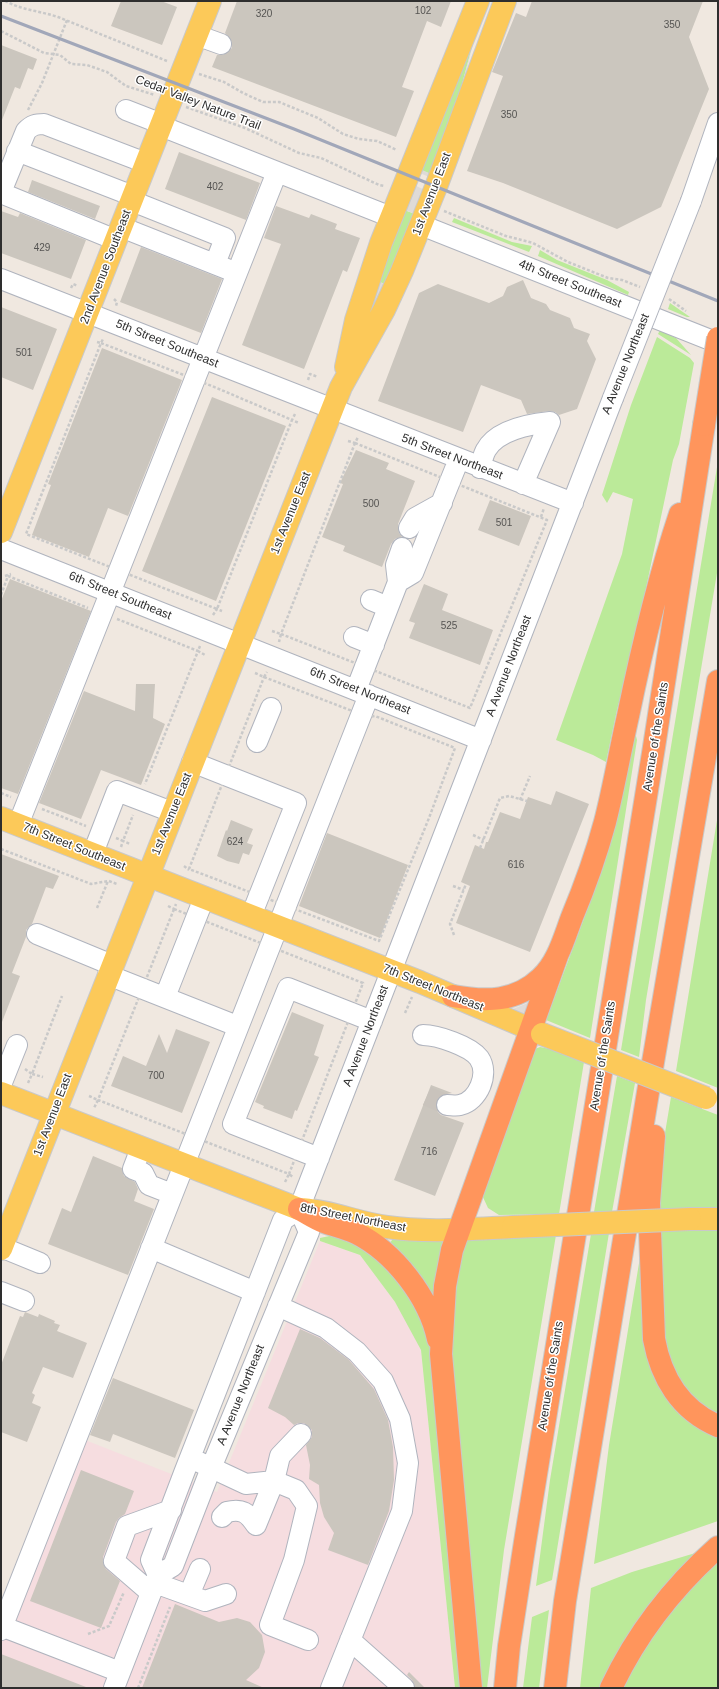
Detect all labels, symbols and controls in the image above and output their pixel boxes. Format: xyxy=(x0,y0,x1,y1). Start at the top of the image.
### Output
house number: 102 xyxy=(415,5,431,17)
house number: 320 xyxy=(256,8,272,20)
house number: 350 xyxy=(664,19,680,31)
street label: Cedar Valley Nature Trail xyxy=(133,72,263,134)
house number: 350 xyxy=(501,109,517,121)
street label: 1st Avenue East xyxy=(410,151,454,237)
house number: 402 xyxy=(207,181,223,193)
street label: 2nd Avenue Southeast xyxy=(78,208,134,326)
house number: 429 xyxy=(34,242,50,254)
street label: 4th Street Southeast xyxy=(517,257,623,311)
street label: A Avenue Northeast xyxy=(599,312,653,416)
street label: 5th Street Southeast xyxy=(114,317,220,371)
house number: 501 xyxy=(16,347,32,359)
street label: 5th Street Northeast xyxy=(399,431,505,483)
street label: 1st Avenue East xyxy=(268,470,314,556)
house number: 500 xyxy=(363,498,379,510)
house number: 501 xyxy=(496,517,512,529)
street label: 6th Street Southeast xyxy=(67,569,173,623)
street label: A Avenue Northeast xyxy=(483,613,535,719)
house number: 525 xyxy=(441,620,457,632)
street label: 6th Street Northeast xyxy=(308,664,412,718)
street label: Avenue of the Saints xyxy=(640,681,672,793)
street label: 1st Avenue East xyxy=(149,771,195,857)
street label: 7th Street Southeast xyxy=(21,820,127,874)
house number: 624 xyxy=(227,836,243,848)
house number: 616 xyxy=(508,859,524,871)
street label: 7th Street Northeast xyxy=(381,961,485,1015)
street label: A Avenue Northeast xyxy=(340,983,392,1089)
street label: Avenue of the Saints xyxy=(587,1000,619,1112)
house number: 700 xyxy=(148,1070,164,1082)
street label: 1st Avenue East xyxy=(31,1072,75,1158)
house number: 716 xyxy=(421,1146,437,1158)
street label: 8th Street Northeast xyxy=(299,1201,407,1235)
street label: Avenue of the Saints xyxy=(535,1320,567,1432)
street label: A Avenue Northeast xyxy=(214,1343,268,1447)

